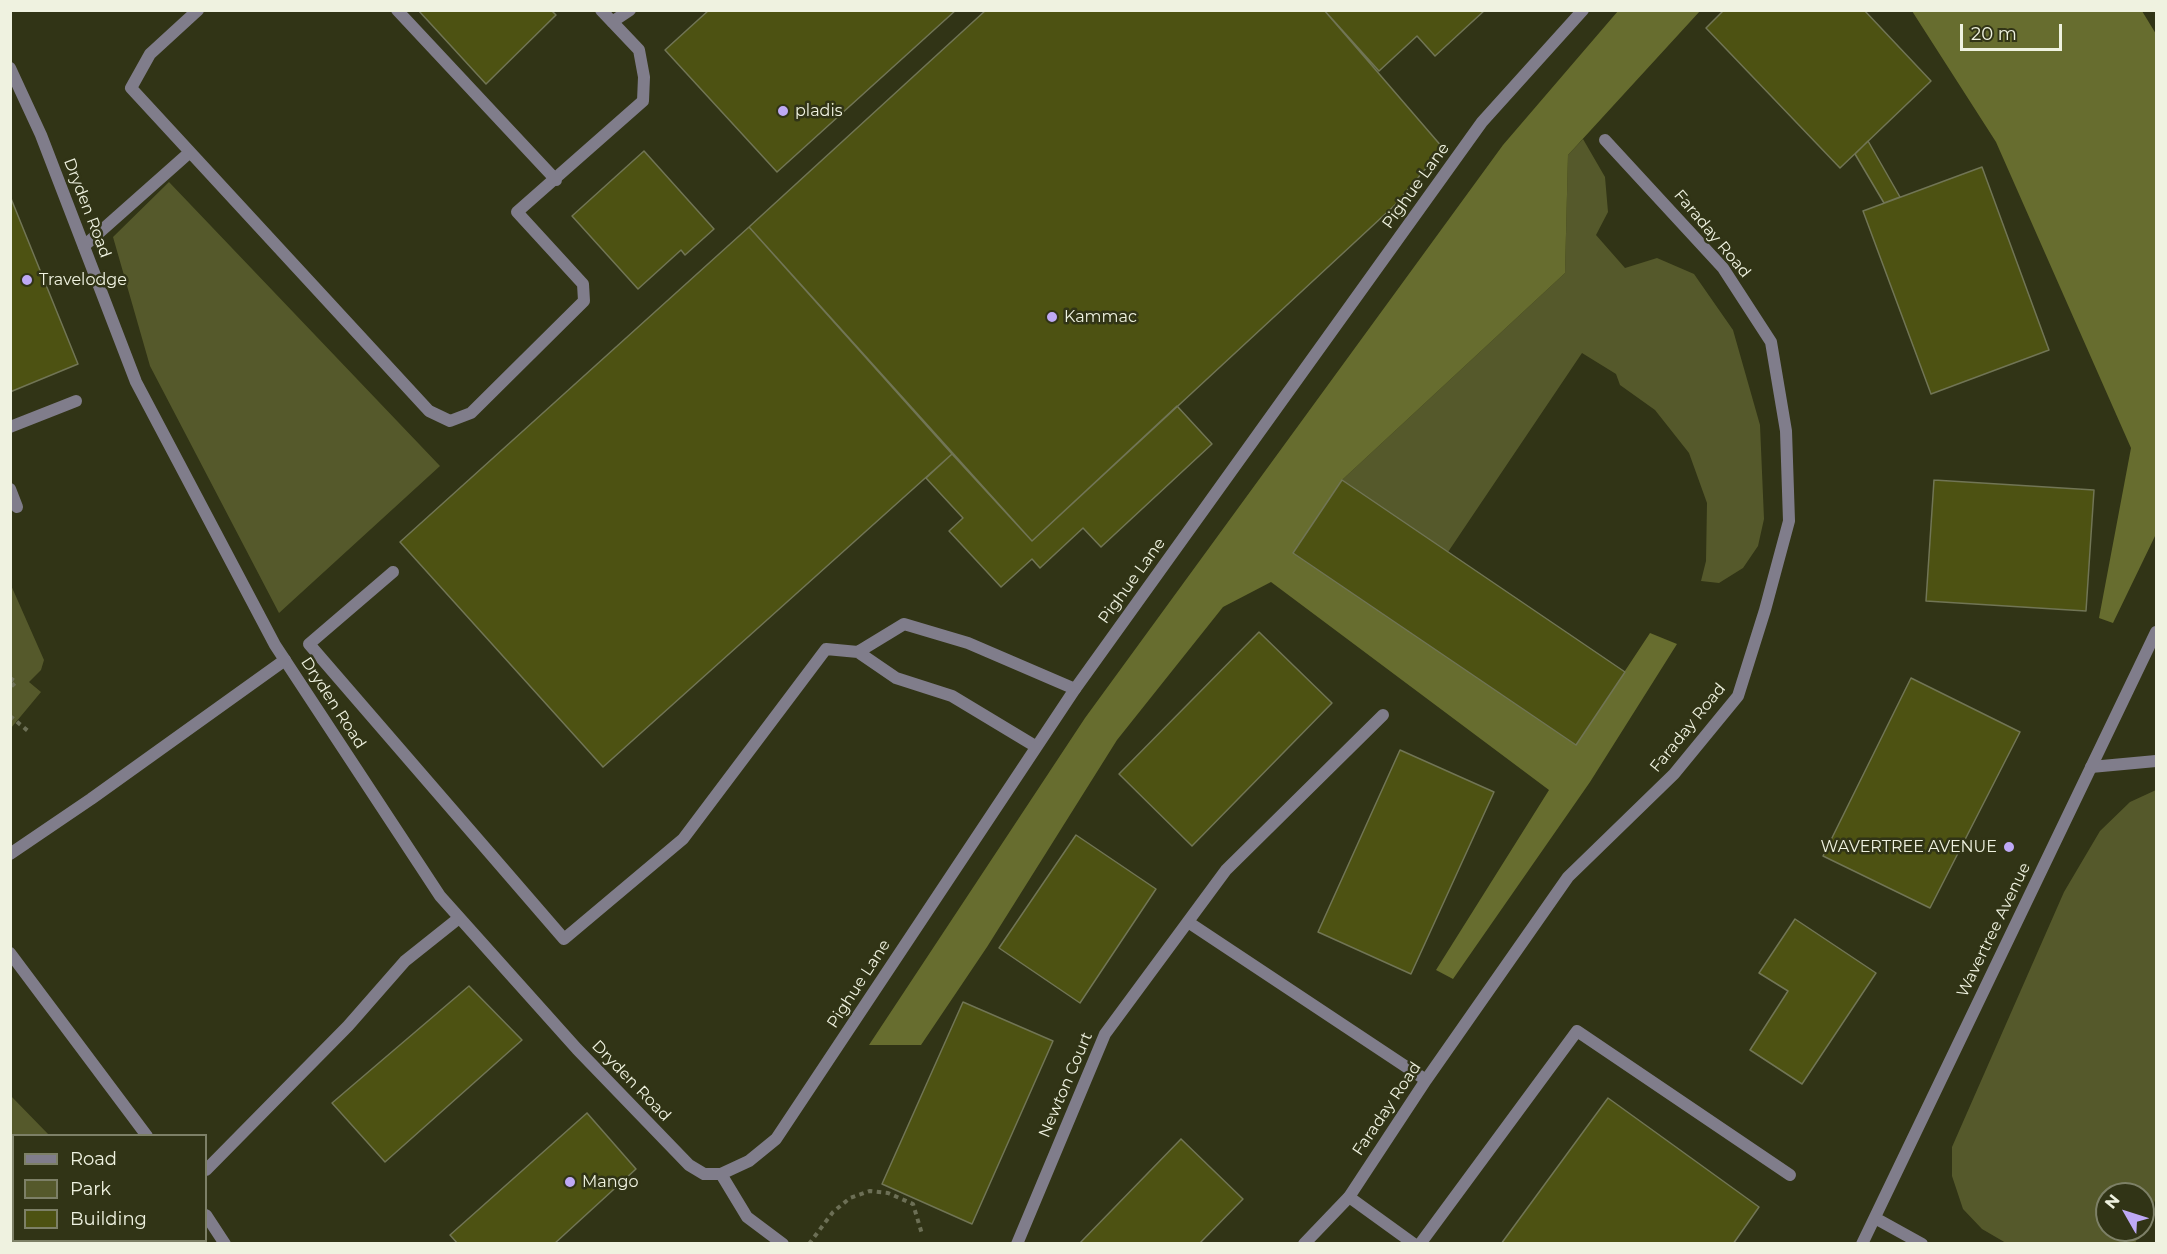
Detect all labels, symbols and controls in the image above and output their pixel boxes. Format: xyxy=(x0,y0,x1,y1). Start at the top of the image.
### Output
scale bar xyxy=(1963,12,2065,50)
text: 20 m xyxy=(1971,23,2017,45)
place label: pladis xyxy=(795,101,843,121)
marker: pladis xyxy=(776,104,790,118)
street label: Pighue Lane xyxy=(1378,139,1454,233)
street label: Dryden Road xyxy=(59,155,115,261)
street label: Faraday Road xyxy=(1670,186,1754,282)
place label: Travelodge xyxy=(39,270,127,290)
marker: Travelodge xyxy=(20,273,34,287)
place label: Kammac xyxy=(1064,307,1137,327)
marker: Kammac xyxy=(1045,310,1059,324)
street label: Pighue Lane xyxy=(1094,534,1170,628)
street label: Dryden Road xyxy=(296,654,370,752)
street label: Faraday Road xyxy=(1646,680,1730,776)
place label: WAVERTREE AVENUE xyxy=(1821,837,1997,857)
marker: WAVERTREE AVENUE xyxy=(2002,840,2016,854)
street label: Wavertree Avenue xyxy=(1953,859,2035,1001)
street label: Pighue Lane xyxy=(823,936,895,1032)
street label: Newton Court xyxy=(1035,1029,1097,1141)
street label: Dryden Road xyxy=(588,1036,674,1126)
street label: Faraday Road xyxy=(1349,1058,1425,1160)
legend xyxy=(12,1134,207,1242)
text: Road xyxy=(70,1148,117,1170)
place label: Mango xyxy=(582,1172,639,1192)
marker: Mango xyxy=(563,1175,577,1189)
text: Park xyxy=(70,1178,111,1200)
north arrow xyxy=(2095,1182,2155,1242)
text: N xyxy=(2101,1191,2124,1213)
text: Building xyxy=(70,1208,147,1230)

